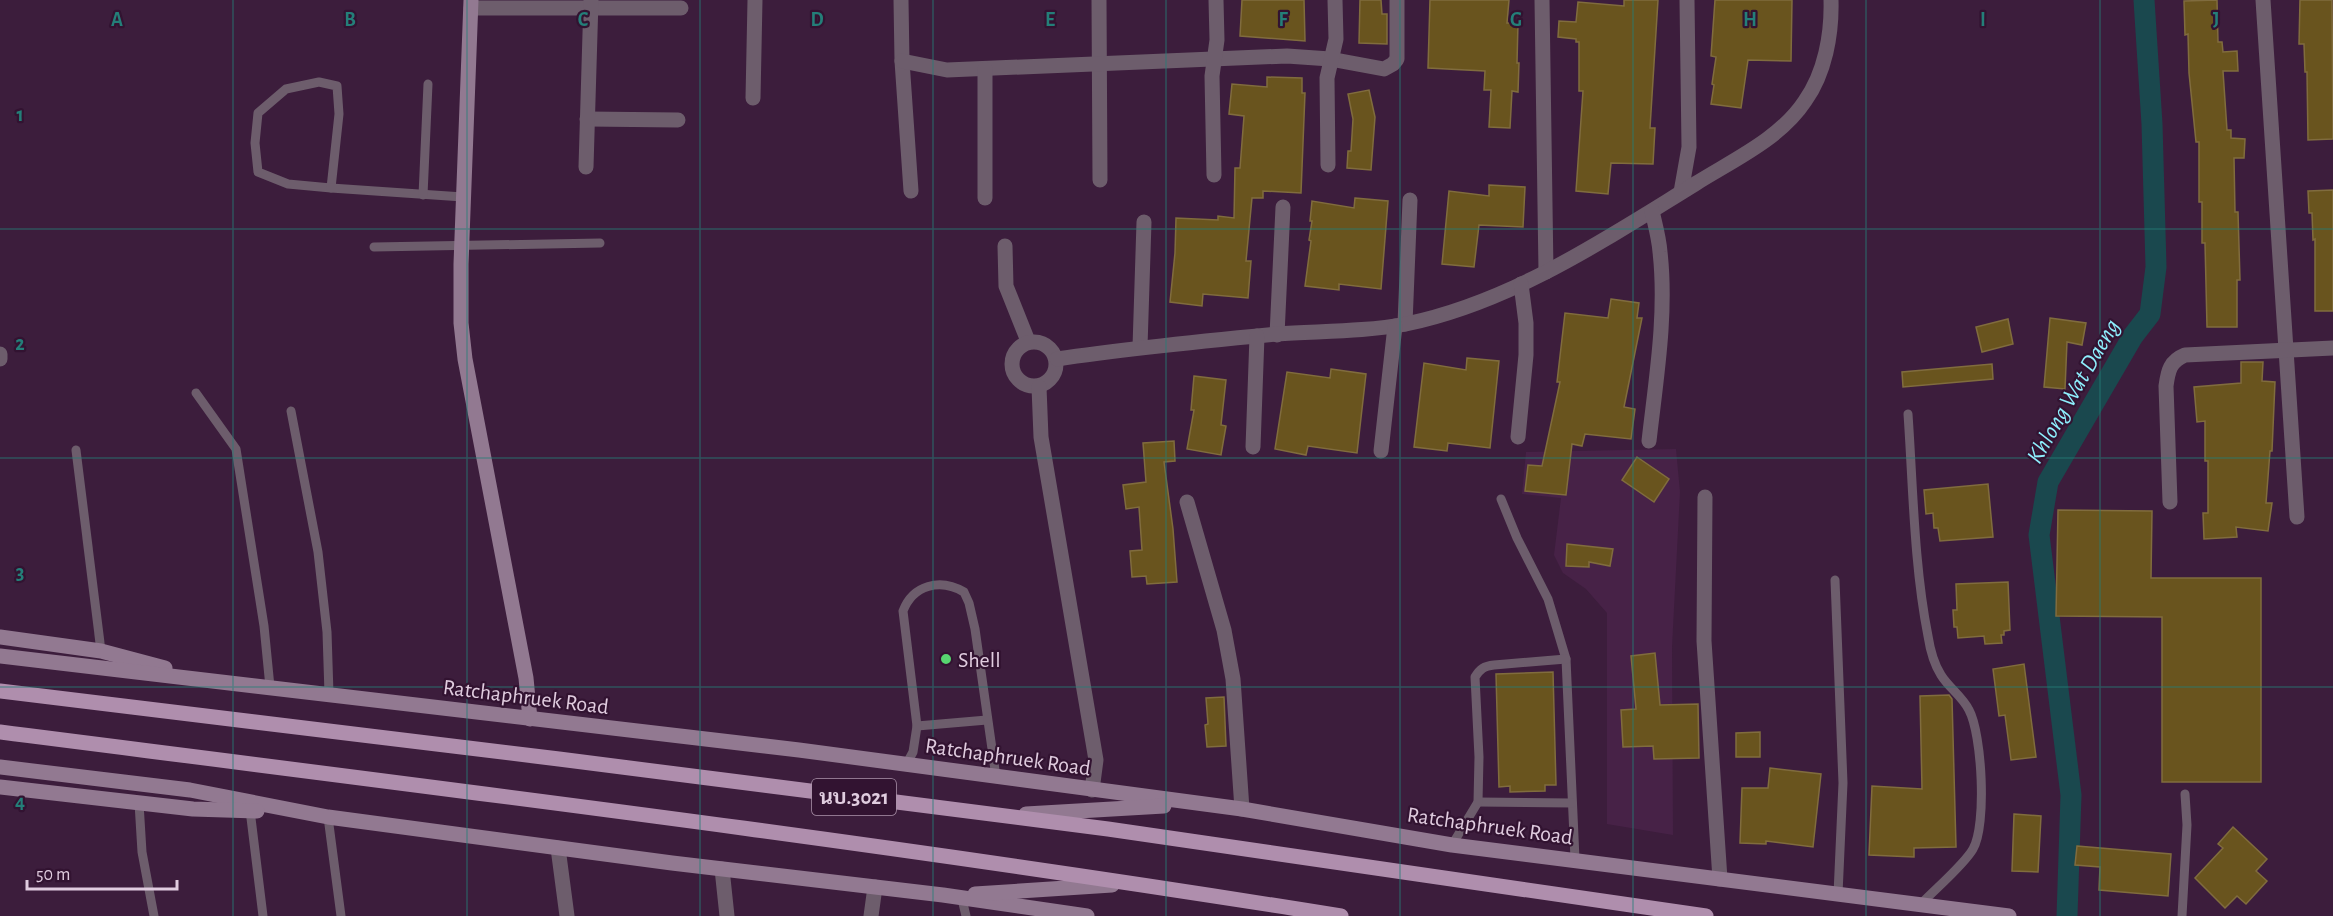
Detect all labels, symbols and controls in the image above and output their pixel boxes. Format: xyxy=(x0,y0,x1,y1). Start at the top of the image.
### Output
text: A xyxy=(111,10,123,30)
text: B xyxy=(344,10,356,30)
text: C xyxy=(578,10,589,30)
text: D xyxy=(810,10,824,30)
text: E xyxy=(1045,10,1055,30)
text: F xyxy=(1278,10,1288,30)
text: G xyxy=(1510,10,1522,30)
text: H xyxy=(1743,10,1757,30)
text: I xyxy=(1980,10,1986,30)
text: J xyxy=(2213,10,2219,30)
text: 1 xyxy=(16,105,24,125)
water label: Khlong Wat Daeng xyxy=(2023,315,2125,468)
text: 2 xyxy=(15,334,25,354)
text: 3 xyxy=(16,563,24,583)
place label: Shell xyxy=(958,649,1001,671)
marker: Shell xyxy=(939,652,953,666)
street label: Ratchaphruek Road xyxy=(442,676,610,718)
street label: Ratchaphruek Road xyxy=(924,734,1092,780)
road number: นบ.3021 xyxy=(812,779,896,815)
text: 4 xyxy=(15,792,25,812)
street label: Ratchaphruek Road xyxy=(1406,803,1574,849)
scale bar xyxy=(27,853,177,891)
text: 50 m xyxy=(36,866,70,884)

